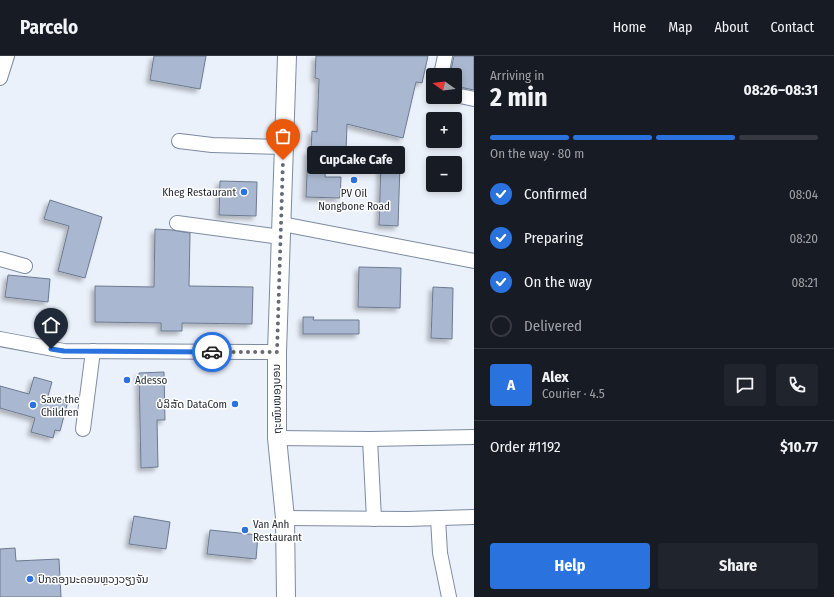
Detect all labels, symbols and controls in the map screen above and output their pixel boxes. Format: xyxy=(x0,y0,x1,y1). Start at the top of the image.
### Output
text: Parcelo xyxy=(20,16,78,39)
text: Home xyxy=(613,19,646,36)
text: Map xyxy=(668,19,692,36)
text: About xyxy=(714,19,749,36)
text: Contact xyxy=(771,19,814,36)
north arrow xyxy=(426,68,462,104)
map controls xyxy=(426,68,462,192)
text: Arriving in xyxy=(490,68,544,83)
text: 08:26–08:31 xyxy=(744,81,818,99)
text: 2 min xyxy=(490,82,548,113)
button: + xyxy=(426,112,462,148)
pin xyxy=(266,119,300,160)
icon: bag xyxy=(272,125,294,147)
callout: CupCake Cafe xyxy=(307,146,405,174)
text: On the way · 80 m xyxy=(490,146,584,161)
text: CupCake Cafe xyxy=(319,152,393,167)
button: − xyxy=(426,156,462,192)
marker: PV Oil Nongbone Road xyxy=(349,175,359,185)
icon: check xyxy=(490,183,512,205)
text: Confirmed xyxy=(524,185,587,203)
place label: Kheg Restaurant xyxy=(162,186,236,199)
marker: Kheg Restaurant xyxy=(239,187,249,197)
place label: PV Oil Nongbone Road xyxy=(318,187,390,213)
text: 08:04 xyxy=(789,187,818,202)
icon: check xyxy=(490,227,512,249)
text: Preparing xyxy=(524,229,583,247)
text: 08:20 xyxy=(789,231,818,246)
icon: check xyxy=(490,271,512,293)
text: On the way xyxy=(524,273,592,291)
text: 08:21 xyxy=(791,275,818,290)
pin xyxy=(34,308,68,349)
icon: home xyxy=(40,314,62,336)
text: Delivered xyxy=(524,317,582,335)
courier xyxy=(192,332,232,372)
icon: car xyxy=(201,341,223,363)
street label: ຖະໜົນໜອງບອນ xyxy=(270,364,284,434)
button: chat xyxy=(724,364,766,406)
button: phone xyxy=(776,364,818,406)
text: Alex xyxy=(542,368,569,386)
place label: Adesso xyxy=(135,374,167,387)
marker: Adesso xyxy=(122,375,132,385)
text: A xyxy=(507,376,515,394)
text: Courier · 4.5 xyxy=(542,386,605,401)
place label: Save the Children xyxy=(41,393,79,419)
place label: ບໍລິສັດ DataCom xyxy=(157,398,227,411)
marker: ບໍລິສັດ DataCom xyxy=(230,399,240,409)
marker: Save the Children xyxy=(28,400,38,410)
text: Order #1192 xyxy=(490,438,561,456)
text: $10.77 xyxy=(780,438,818,456)
place label: Van Anh Restaurant xyxy=(253,518,302,544)
marker: Van Anh Restaurant xyxy=(240,525,250,535)
button: Help xyxy=(490,543,650,589)
button: Share xyxy=(658,543,818,589)
place label: ປົກຄອງນະຄອນຫຼວງວຽງຈັນ xyxy=(38,573,149,586)
marker: ປົກຄອງນະຄອນຫຼວງວຽງຈັນ xyxy=(25,574,35,584)

